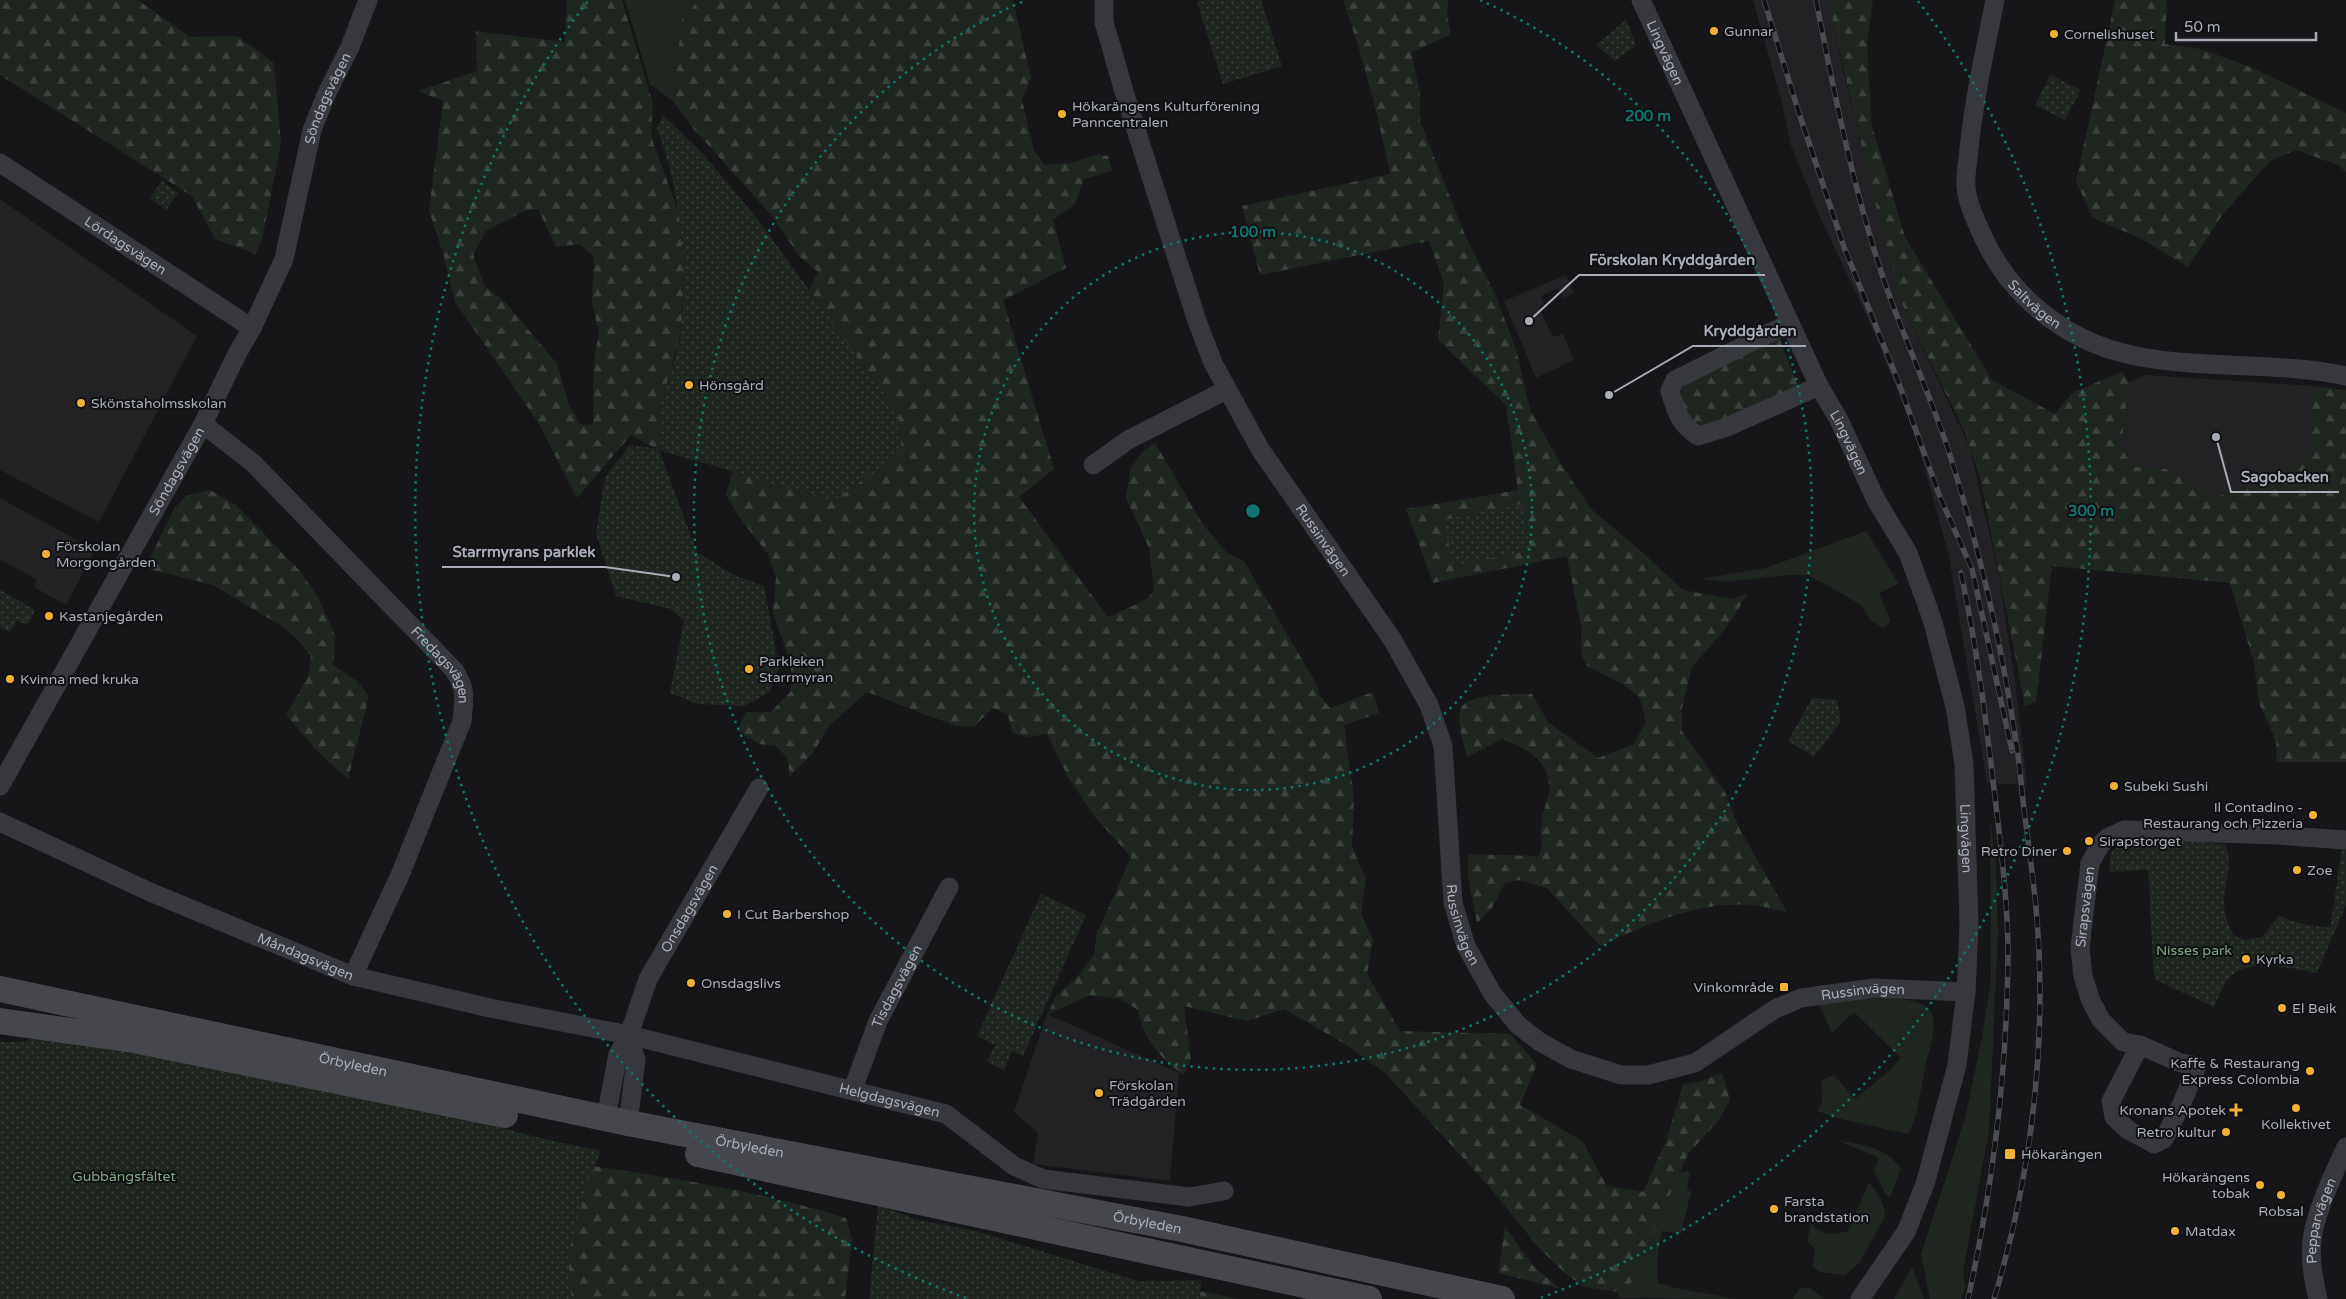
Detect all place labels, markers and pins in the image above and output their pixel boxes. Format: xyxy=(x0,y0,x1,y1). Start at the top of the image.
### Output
place label: Gunnar xyxy=(1724,23,1774,40)
marker: Gunnar xyxy=(1708,25,1720,37)
place label: Cornelishuset xyxy=(2064,26,2155,43)
marker: Cornelishuset xyxy=(2048,28,2060,40)
place label: Hökarängens Kulturförening Panncentralen xyxy=(1072,98,1260,131)
marker: Hökarängens Kulturförening Panncentralen xyxy=(1056,108,1068,120)
callout: Förskolan Kryddgården xyxy=(1579,245,1765,275)
callout: Kryddgården xyxy=(1693,316,1806,346)
place label: Hönsgård xyxy=(699,377,764,394)
marker: Hönsgård xyxy=(683,379,695,391)
place label: Skönstaholmsskolan xyxy=(91,395,227,412)
marker: Skönstaholmsskolan xyxy=(75,397,87,409)
callout: Sagobacken xyxy=(2231,462,2339,492)
centre of rings xyxy=(1244,502,1262,520)
callout: Starrmyrans parklek xyxy=(442,537,605,567)
place label: Förskolan Morgongården xyxy=(56,538,156,571)
marker: Förskolan Morgongården xyxy=(40,548,52,560)
place label: Kastanjegården xyxy=(59,608,163,625)
marker: Kastanjegården xyxy=(43,610,55,622)
place label: Parkleken Starrmyran xyxy=(759,653,833,686)
marker: Parkleken Starrmyran xyxy=(743,663,755,675)
place label: Kvinna med kruka xyxy=(20,671,139,688)
marker: Kvinna med kruka xyxy=(4,673,16,685)
place label: Subeki Sushi xyxy=(2124,778,2208,795)
marker: Subeki Sushi xyxy=(2108,780,2120,792)
place label: Il Contadino - Restaurang och Pizzeria xyxy=(2143,799,2303,832)
marker: Il Contadino - Restaurang och Pizzeria xyxy=(2307,809,2319,821)
place label: Sirapstorget xyxy=(2099,833,2181,850)
marker: Sirapstorget xyxy=(2083,835,2095,847)
place label: Retro Diner xyxy=(1981,843,2058,860)
marker: Retro Diner xyxy=(2061,845,2073,857)
place label: Zoe xyxy=(2307,862,2332,879)
marker: Zoe xyxy=(2291,864,2303,876)
place label: I Cut Barbershop xyxy=(737,906,850,923)
marker: I Cut Barbershop xyxy=(721,908,733,920)
place label: Kyrka xyxy=(2256,951,2294,968)
marker: Kyrka xyxy=(2240,953,2252,965)
place label: Onsdagslivs xyxy=(701,975,781,992)
marker: Onsdagslivs xyxy=(685,977,697,989)
place label: Vinkområde xyxy=(1694,979,1774,996)
marker: Vinkområde xyxy=(1778,981,1790,993)
place label: El Beik xyxy=(2292,1000,2337,1017)
marker: El Beik xyxy=(2276,1002,2288,1014)
place label: Kaffe & Restaurang Express Colombia xyxy=(2170,1055,2300,1088)
marker: Kaffe & Restaurang Express Colombia xyxy=(2304,1065,2316,1077)
place label: Förskolan Trädgården xyxy=(1109,1077,1186,1110)
marker: Förskolan Trädgården xyxy=(1093,1087,1105,1099)
place label: Kronans Apotek xyxy=(2119,1102,2226,1119)
marker: Kollektivet xyxy=(2290,1102,2302,1114)
marker: Kronans Apotek xyxy=(2230,1104,2242,1116)
place label: Kollektivet xyxy=(2261,1116,2332,1133)
place label: Retro kultur xyxy=(2137,1124,2217,1141)
marker: Retro kultur xyxy=(2220,1126,2232,1138)
place label: Hökarängen xyxy=(2021,1146,2102,1163)
marker: Hökarängen xyxy=(2003,1147,2017,1161)
place label: Hökarängens tobak xyxy=(2162,1169,2250,1202)
marker: Hökarängens tobak xyxy=(2254,1179,2266,1191)
marker: Robsal xyxy=(2275,1189,2287,1201)
place label: Farsta brandstation xyxy=(1784,1193,1869,1226)
marker: Farsta brandstation xyxy=(1768,1203,1780,1215)
place label: Robsal xyxy=(2258,1203,2304,1220)
place label: Matdax xyxy=(2185,1223,2236,1240)
marker: Matdax xyxy=(2169,1225,2181,1237)

